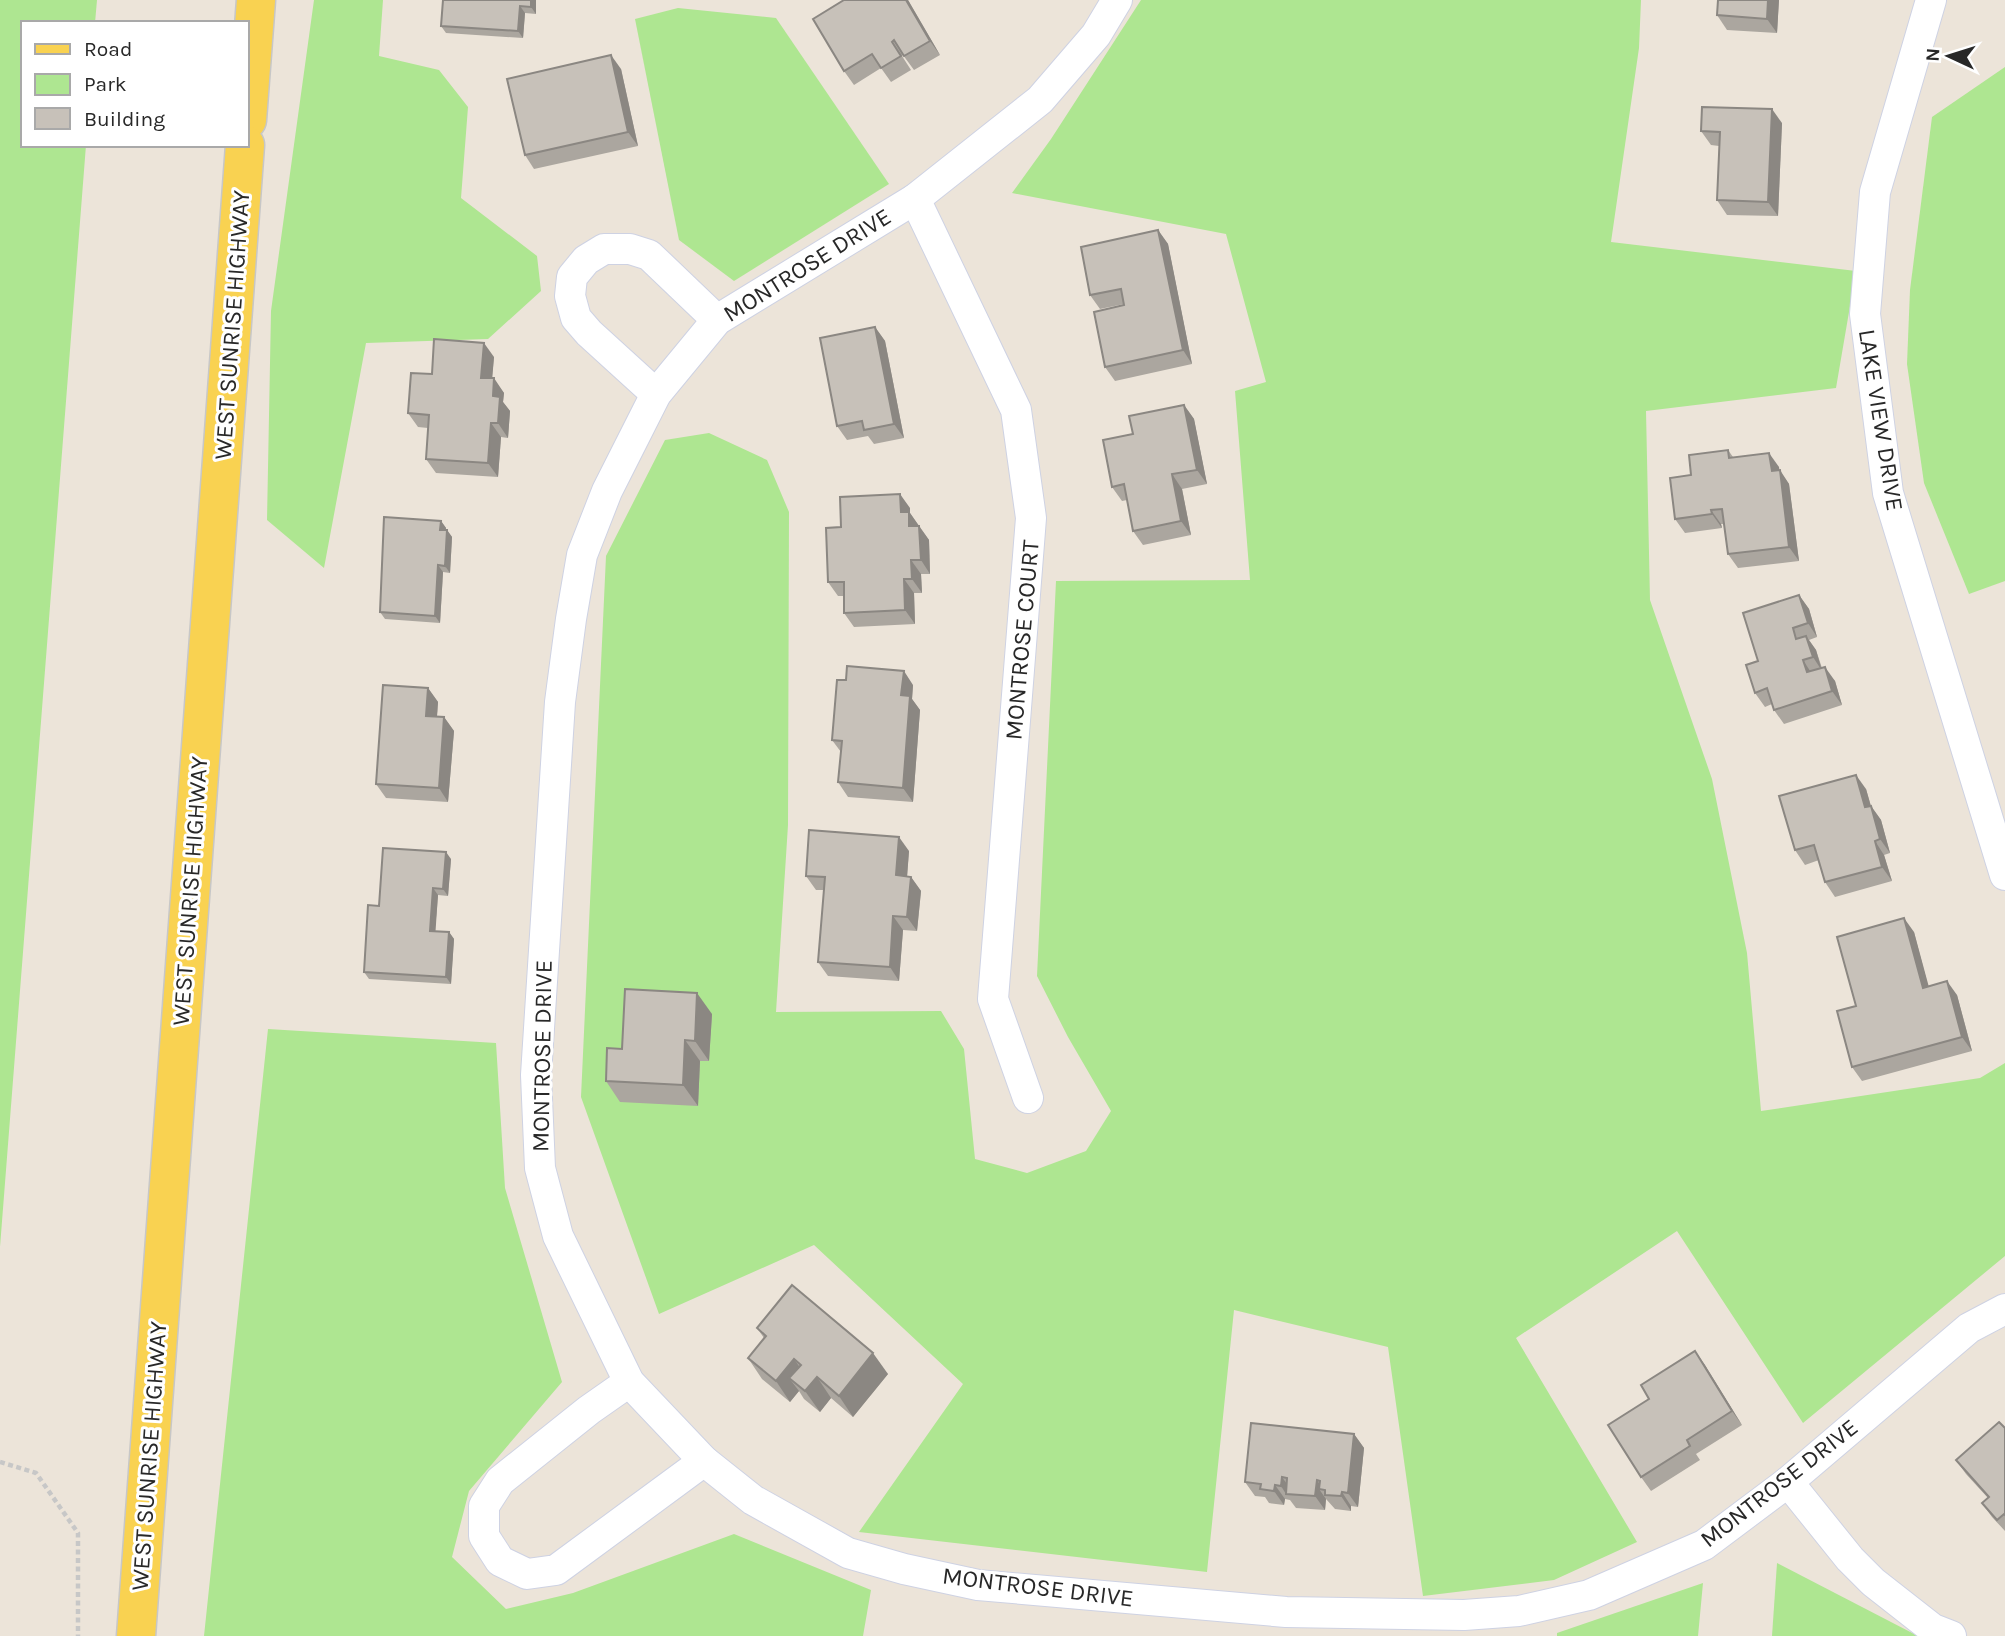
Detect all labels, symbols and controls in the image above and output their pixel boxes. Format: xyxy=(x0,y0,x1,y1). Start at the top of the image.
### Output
legend xyxy=(21,21,248,147)
north arrow xyxy=(1914,21,1984,91)
text: Road xyxy=(84,37,132,61)
text: N xyxy=(1922,47,1944,62)
text: Park xyxy=(84,72,127,96)
text: Building xyxy=(84,107,165,131)
street label: WEST SUNRISE HIGHWAY xyxy=(209,189,255,461)
street label: MONTROSE DRIVE xyxy=(718,202,896,328)
street label: LAKE VIEW DRIVE xyxy=(1853,327,1909,513)
street label: MONTROSE COURT xyxy=(999,539,1045,741)
street label: WEST SUNRISE HIGHWAY xyxy=(167,755,213,1027)
street label: MONTROSE DRIVE xyxy=(526,960,558,1152)
street label: WEST SUNRISE HIGHWAY xyxy=(126,1320,172,1592)
street label: MONTROSE DRIVE xyxy=(1695,1413,1863,1553)
street label: MONTROSE DRIVE xyxy=(941,1561,1135,1613)

